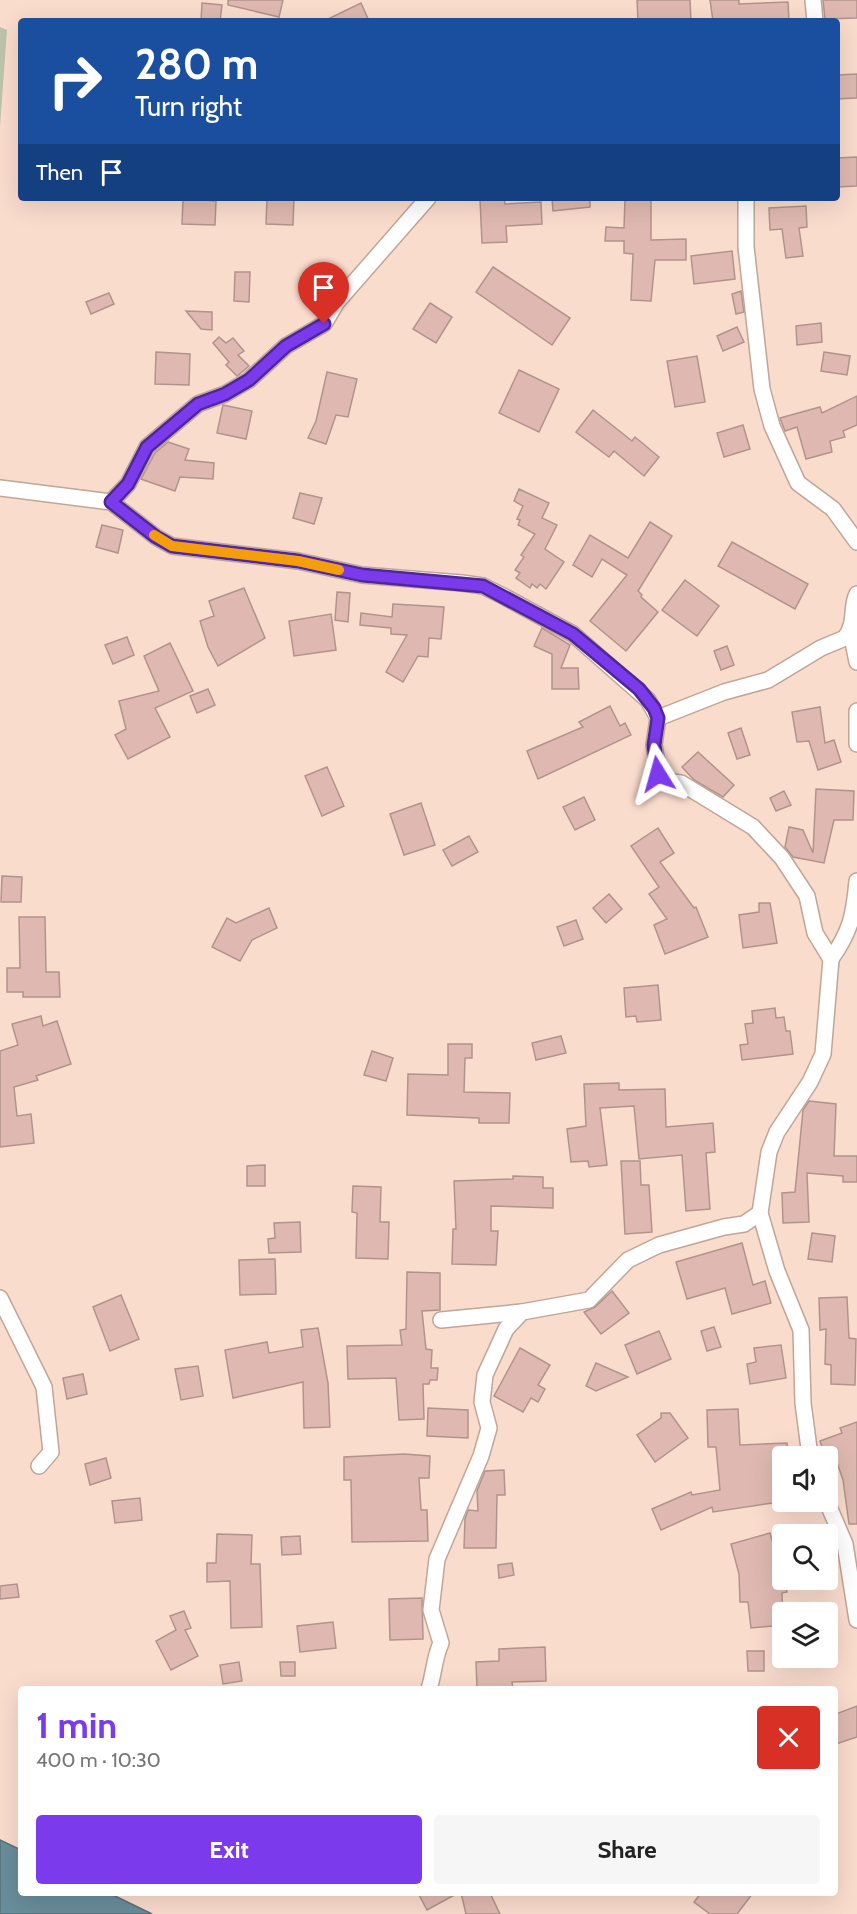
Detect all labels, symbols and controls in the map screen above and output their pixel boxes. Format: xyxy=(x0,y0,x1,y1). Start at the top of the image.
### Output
text: 280 m xyxy=(135,38,258,90)
icon: right xyxy=(36,42,114,120)
text: Turn right xyxy=(135,90,242,123)
icon: arrive xyxy=(95,156,128,189)
text: Then xyxy=(36,159,83,186)
pin xyxy=(298,262,349,324)
icon: arrive xyxy=(307,271,340,304)
position arrow xyxy=(626,742,690,806)
map controls xyxy=(772,1446,838,1668)
button: sound xyxy=(772,1446,838,1512)
button: search xyxy=(772,1524,838,1590)
button: layers xyxy=(772,1602,838,1668)
text: 1 min xyxy=(36,1703,117,1747)
button: close xyxy=(757,1706,820,1769)
text: 400 m · 10:30 xyxy=(36,1748,161,1772)
button: Exit xyxy=(36,1815,422,1884)
button: Share xyxy=(434,1815,820,1884)

